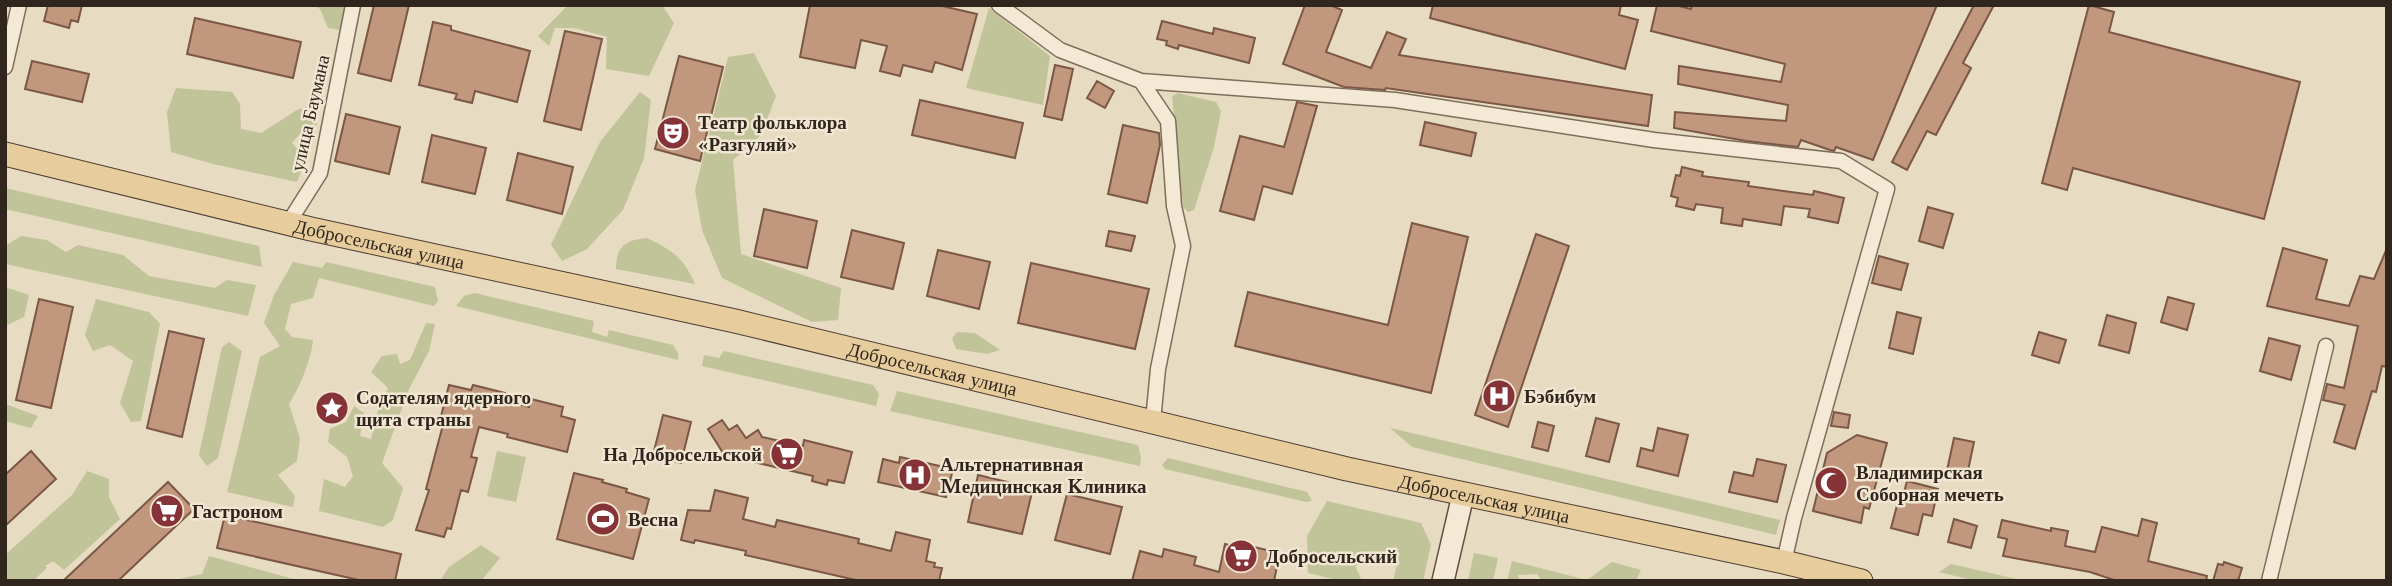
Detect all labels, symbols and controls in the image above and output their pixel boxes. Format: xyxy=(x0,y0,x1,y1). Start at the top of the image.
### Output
street label: улица Баумана xyxy=(285,52,335,174)
place label: Театр фольклора «Разгуляй» xyxy=(698,111,847,156)
theatre icon: Театр фольклора «Разгуляй» xyxy=(654,114,692,152)
street label: Добросельская улица xyxy=(292,214,467,274)
street label: Добросельская улица xyxy=(845,337,1020,400)
hospital icon: Бэбибум xyxy=(1480,377,1518,415)
place label: Бэбибум xyxy=(1524,385,1596,408)
place label: Содателям ядерного щита страны xyxy=(356,386,531,431)
place icon: Содателям ядерного щита страны xyxy=(313,389,351,427)
supermarket icon: На Добросельской xyxy=(768,435,806,473)
place label: На Добросельской xyxy=(603,443,762,466)
place label: Альтернативная Mедицинская Kлиника xyxy=(940,453,1147,498)
hospital icon: Альтернативная Mедицинская Kлиника xyxy=(896,456,934,494)
place label: Владимирская Соборная мечеть xyxy=(1856,461,2004,506)
mosque icon: Владимирская Соборная мечеть xyxy=(1812,464,1850,502)
street label: Добросельская улица xyxy=(1397,469,1572,528)
supermarket icon: Гастроном xyxy=(148,492,186,530)
place label: Гастроном xyxy=(192,500,283,523)
sports icon: Весна xyxy=(584,500,622,538)
place label: Весна xyxy=(628,508,679,531)
supermarket icon: Добросельский xyxy=(1222,537,1260,575)
place label: Добросельский xyxy=(1266,545,1397,568)

